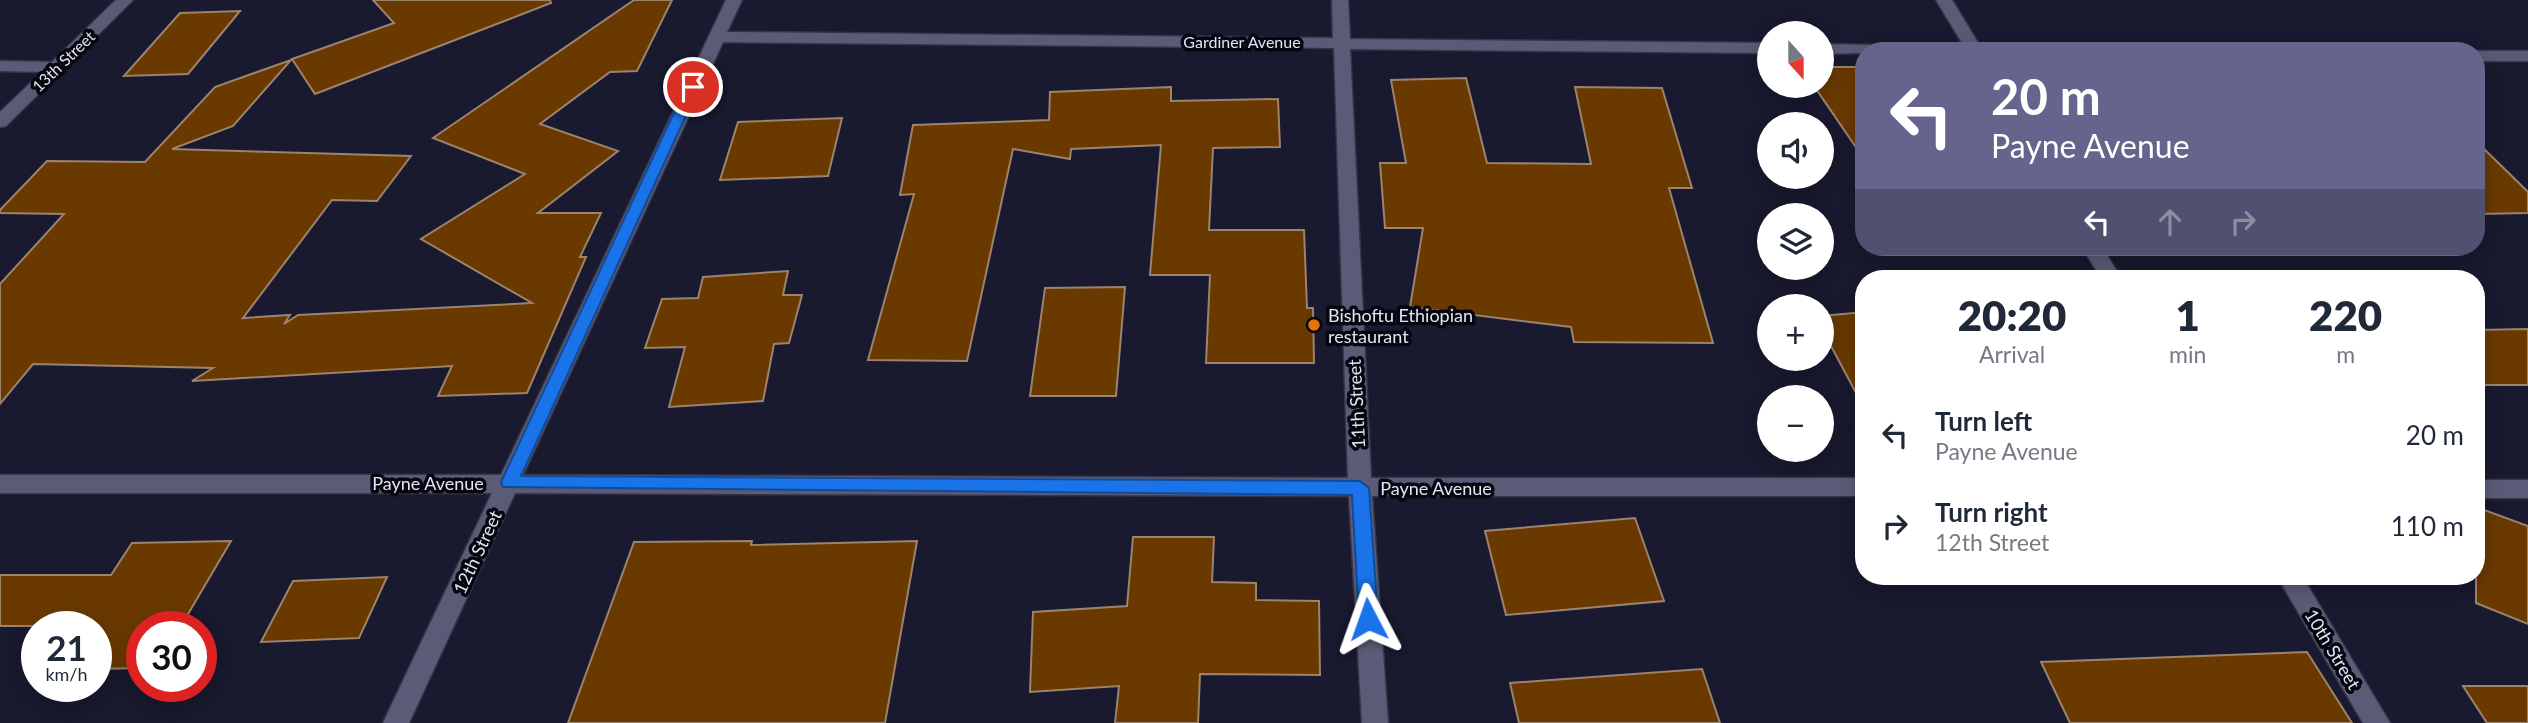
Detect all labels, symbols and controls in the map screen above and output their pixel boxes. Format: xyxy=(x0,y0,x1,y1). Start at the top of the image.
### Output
north arrow xyxy=(1757,21,1834,98)
map controls xyxy=(1757,21,1834,462)
street label: 13th Street xyxy=(28,26,98,95)
street label: Gardiner Avenue xyxy=(1183,32,1301,51)
pin xyxy=(663,57,723,117)
text: 20 m xyxy=(1991,67,2101,125)
icon: arrive xyxy=(674,68,712,106)
icon: left xyxy=(1876,70,1967,161)
button: sound xyxy=(1757,112,1834,189)
text: Payne Avenue xyxy=(1991,126,2190,165)
button: layers xyxy=(1757,203,1834,280)
icon: left xyxy=(2078,203,2116,241)
icon: ahead xyxy=(2151,203,2189,241)
icon: right xyxy=(2224,203,2262,241)
text: 20:20 xyxy=(1958,290,2066,340)
text: 1 xyxy=(2176,290,2200,340)
text: 220 xyxy=(2309,290,2382,340)
button: + xyxy=(1757,294,1834,371)
place label: Bishoftu Ethiopian restaurant xyxy=(1328,304,1473,347)
marker: Bishoftu Ethiopian restaurant xyxy=(1306,317,1322,333)
text: Arrival xyxy=(1979,340,2045,368)
text: min xyxy=(2169,340,2206,368)
text: m xyxy=(2336,340,2355,368)
street label: 11th Street xyxy=(1343,358,1369,449)
button: − xyxy=(1757,385,1834,462)
text: Turn left xyxy=(1935,405,2032,437)
icon: left xyxy=(1876,416,1914,454)
text: 20 m xyxy=(2406,419,2464,451)
text: Payne Avenue xyxy=(1935,437,2078,465)
street label: Payne Avenue xyxy=(372,472,484,494)
street label: Payne Avenue xyxy=(1380,477,1492,499)
text: Turn right xyxy=(1935,496,2048,528)
street label: 12th Street xyxy=(448,506,506,597)
icon: right xyxy=(1876,507,1914,545)
text: 110 m xyxy=(2391,510,2464,542)
text: 12th Street xyxy=(1935,528,2049,556)
position arrow xyxy=(1331,582,1405,656)
street label: 10th Street xyxy=(2301,605,2366,693)
speed limit sign: 30 xyxy=(126,611,217,702)
text: 21 xyxy=(46,626,87,668)
text: km/h xyxy=(45,663,88,685)

